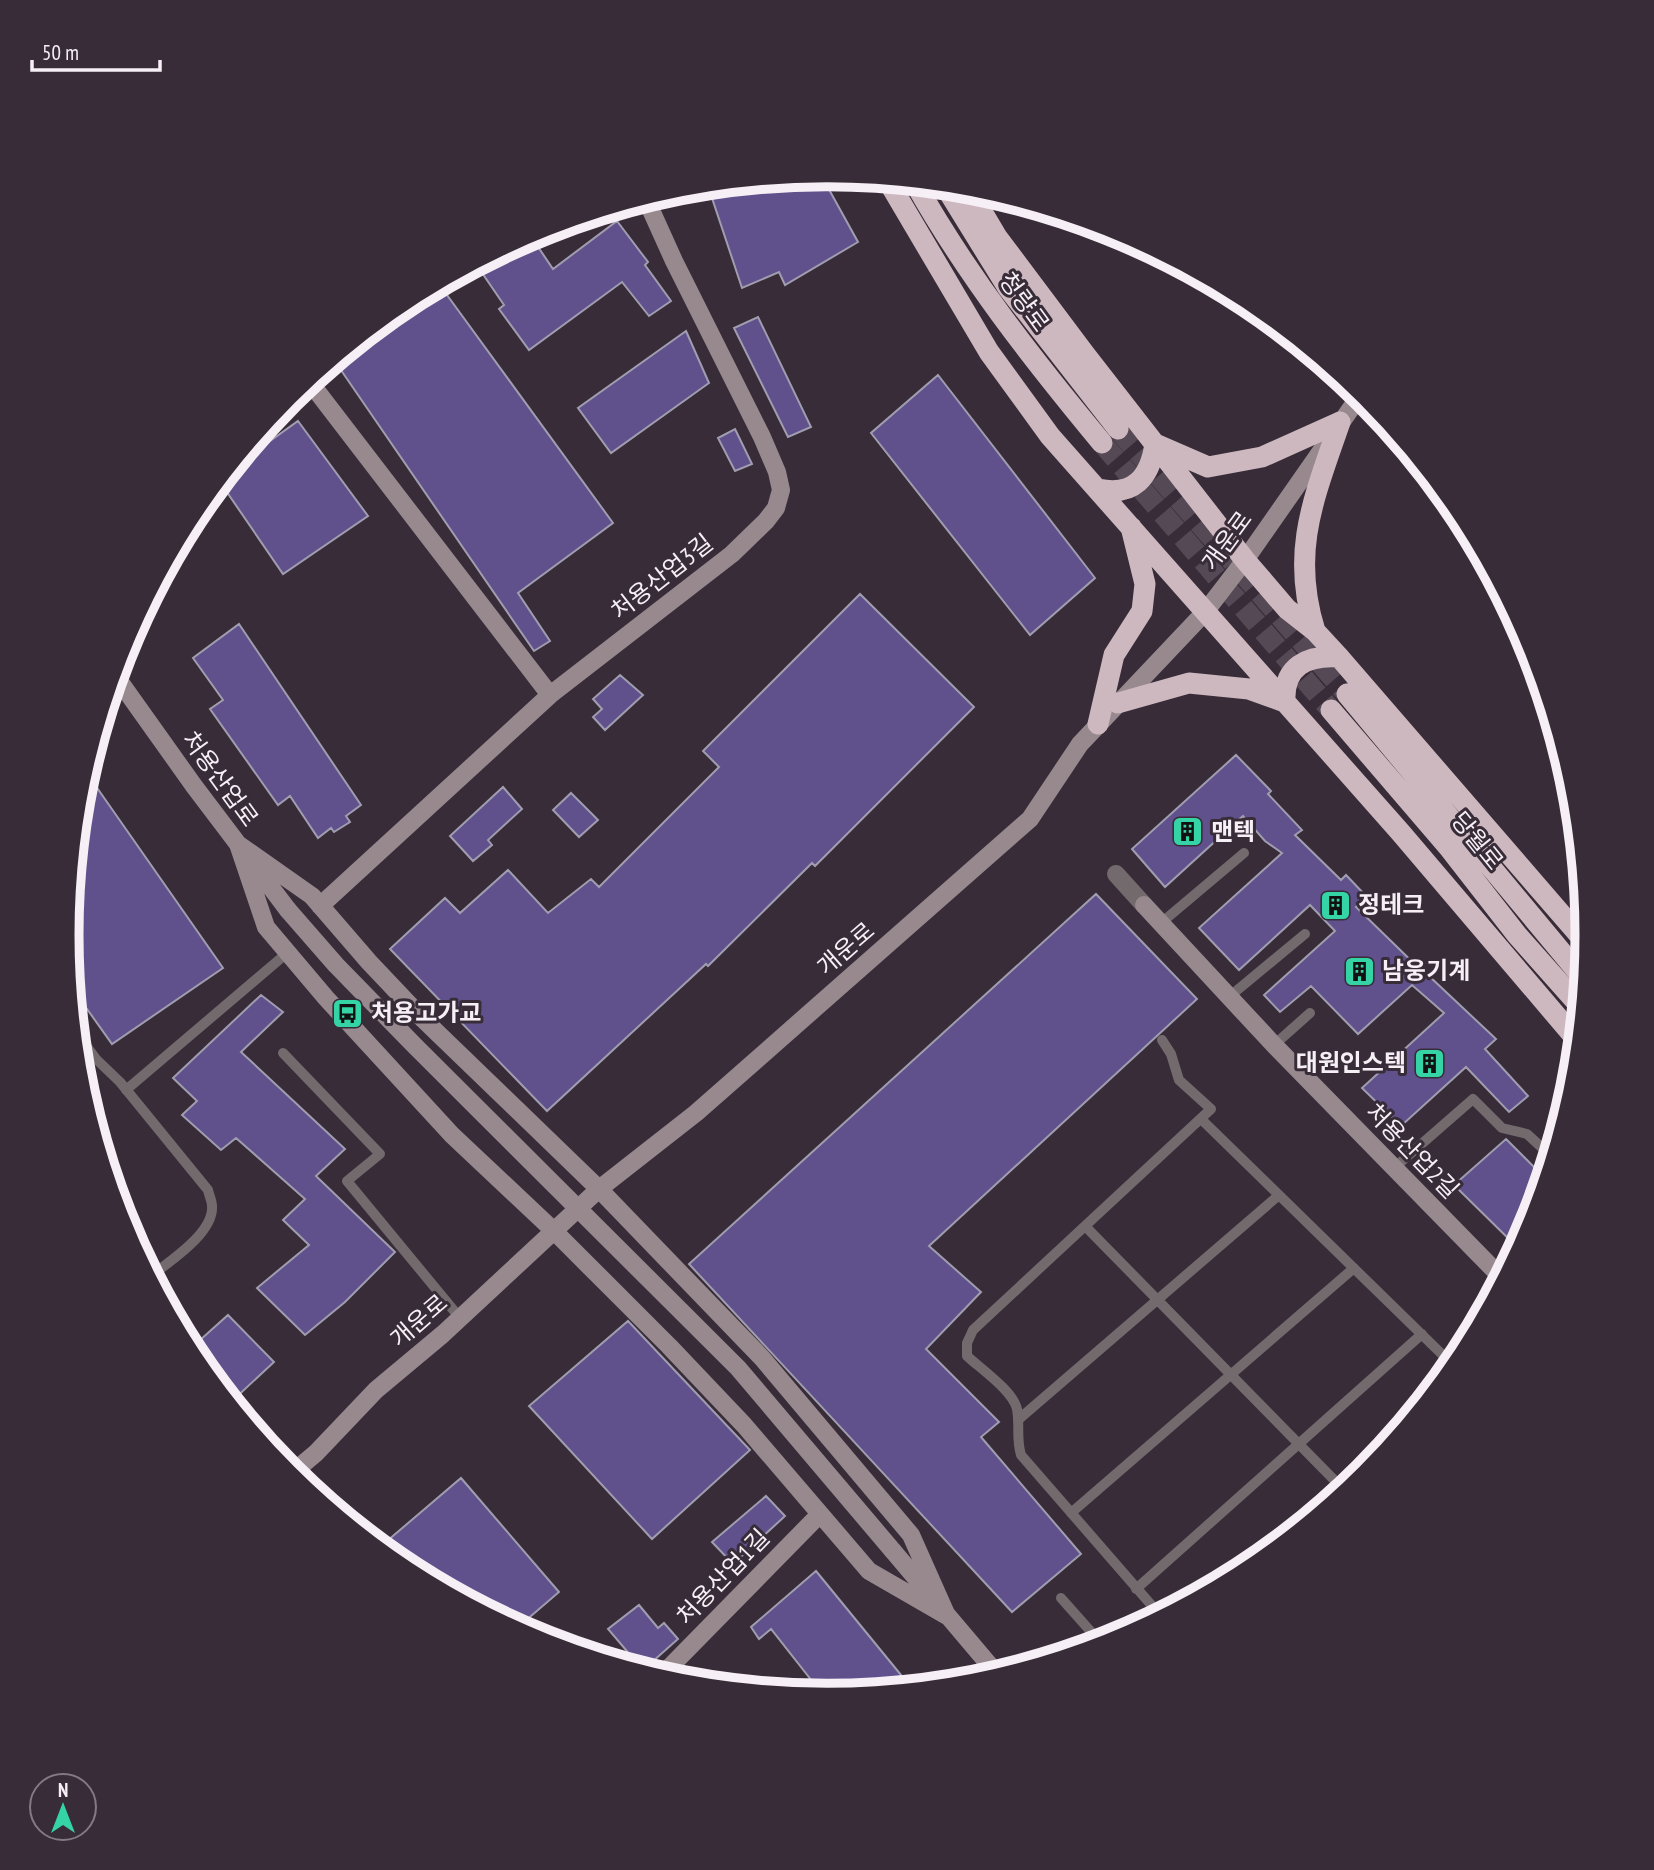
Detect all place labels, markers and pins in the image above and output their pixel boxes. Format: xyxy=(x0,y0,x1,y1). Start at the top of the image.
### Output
building icon: 맨텍 xyxy=(1171,815,1205,849)
place label: 맨텍 xyxy=(1211,816,1255,847)
building icon: 정테크 xyxy=(1318,888,1352,922)
place label: 정테크 xyxy=(1358,889,1424,920)
building icon: 남웅기계 xyxy=(1342,954,1376,988)
place label: 남웅기계 xyxy=(1382,955,1470,986)
bus stop icon: 처용고가교 xyxy=(331,996,365,1030)
place label: 처용고가교 xyxy=(371,997,481,1028)
building icon: 대원인스텍 xyxy=(1412,1046,1446,1080)
place label: 대원인스텍 xyxy=(1296,1047,1406,1078)

